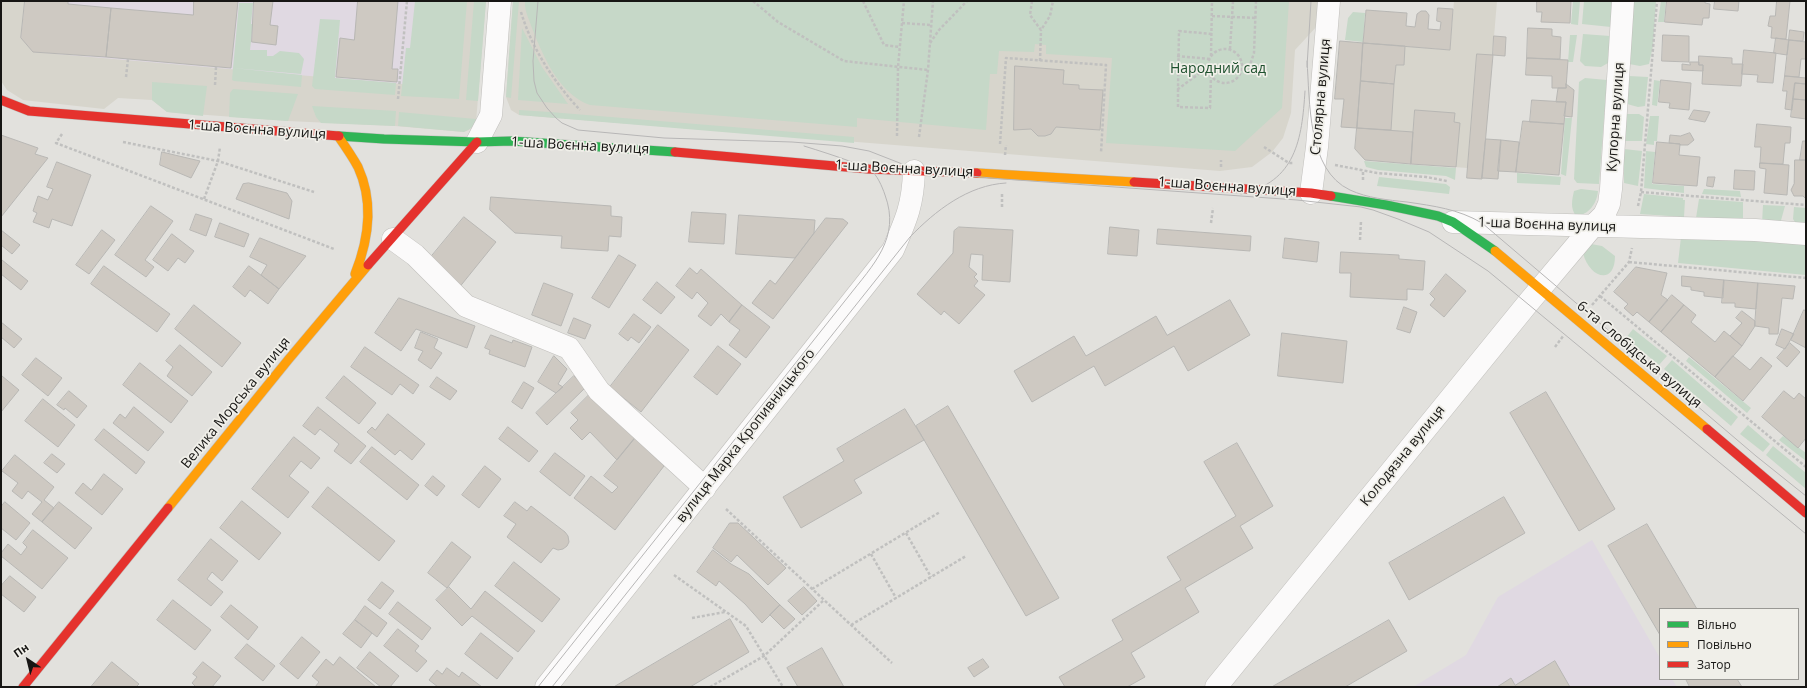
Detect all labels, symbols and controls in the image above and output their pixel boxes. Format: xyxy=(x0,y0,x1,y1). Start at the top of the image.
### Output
street label: Столярна вулиця xyxy=(1308,38,1334,156)
park label: Народний сад xyxy=(1170,61,1266,77)
street label: Купорна вулиця xyxy=(1604,62,1628,172)
street label: 1-ша Воєнна вулиця xyxy=(187,117,327,143)
street label: 1-ша Воєнна вулиця xyxy=(510,134,650,158)
street label: 1-ша Воєнна вулиця xyxy=(834,157,974,181)
street label: 1-ша Воєнна вулиця xyxy=(1157,174,1297,200)
street label: 1-ша Воєнна вулиця xyxy=(1478,214,1616,236)
street label: 6-та Слобідська вулиця xyxy=(1573,298,1705,412)
street label: Велика Морська вулиця xyxy=(178,334,294,472)
street label: вулиця Марка Кропивницького xyxy=(673,346,819,526)
street label: Колодязна вулиця xyxy=(1357,402,1449,510)
legend xyxy=(1659,608,1799,680)
text: Вільно xyxy=(1697,616,1737,633)
text: Повільно xyxy=(1697,636,1752,653)
text: Пн xyxy=(10,639,31,660)
north arrow xyxy=(8,640,48,680)
text: Затор xyxy=(1697,656,1731,673)

